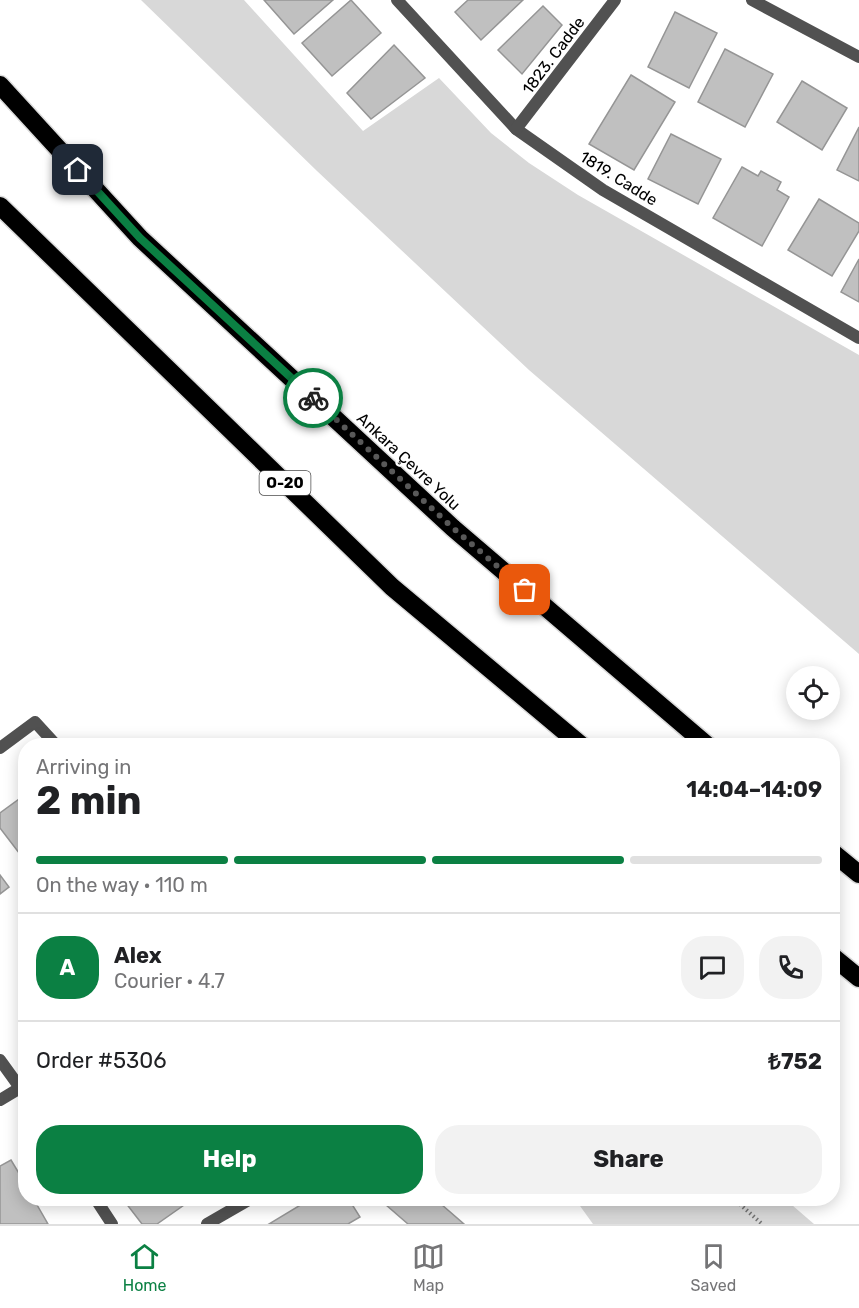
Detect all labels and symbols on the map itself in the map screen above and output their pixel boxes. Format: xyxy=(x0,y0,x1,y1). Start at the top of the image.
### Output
street label: 1823. Cadde xyxy=(518,13,589,98)
pin xyxy=(52,144,103,195)
street label: 1819. Cadde xyxy=(576,147,661,210)
courier xyxy=(283,368,343,428)
street label: Ankara Çevre Yolu xyxy=(353,409,464,514)
road number: O-20 xyxy=(260,471,310,495)
pin xyxy=(499,564,550,615)

